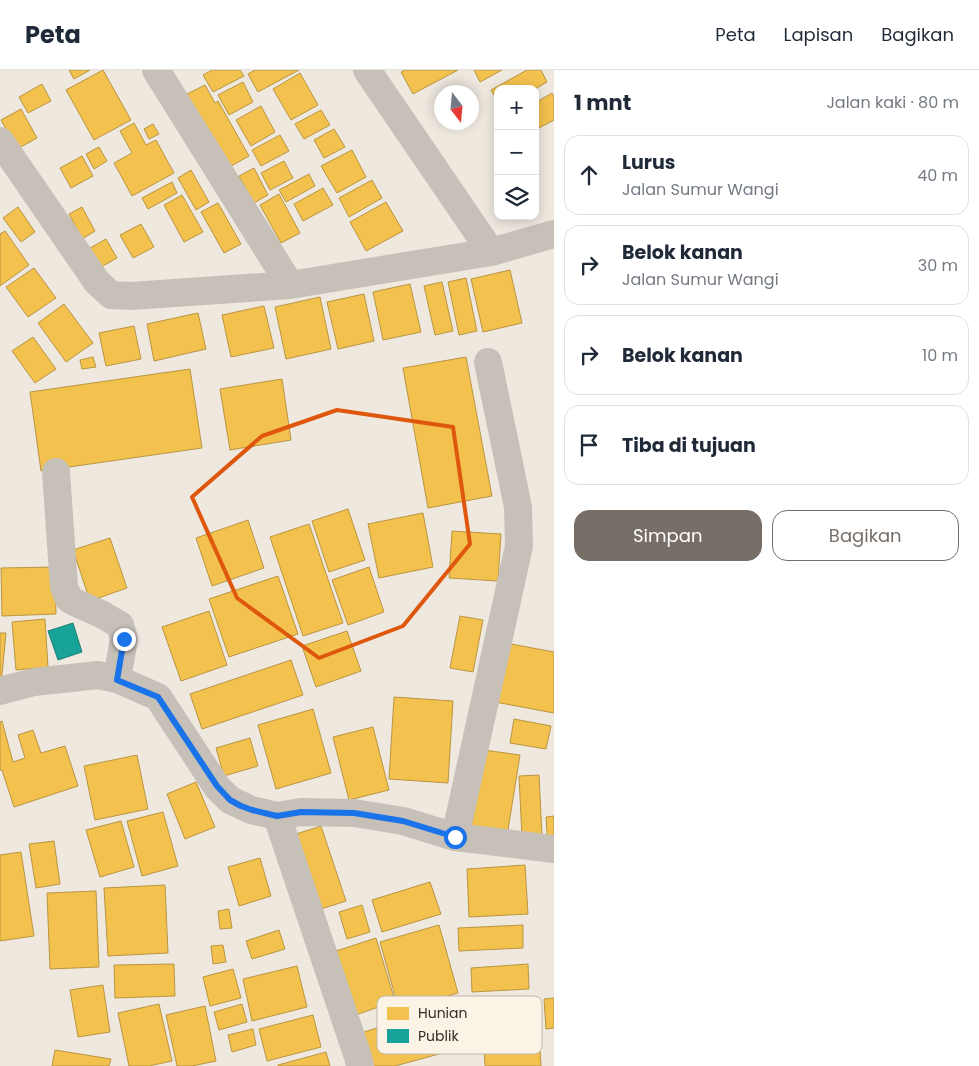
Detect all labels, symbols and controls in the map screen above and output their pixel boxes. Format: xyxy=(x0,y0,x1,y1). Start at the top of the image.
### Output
text: Peta xyxy=(25,18,81,51)
text: Peta xyxy=(715,22,756,47)
text: Lapisan xyxy=(784,22,853,47)
text: Bagikan xyxy=(881,22,954,47)
north arrow xyxy=(434,85,479,130)
map controls xyxy=(494,85,539,220)
button: + xyxy=(494,85,539,130)
text: 1 mnt xyxy=(574,88,631,117)
text: Jalan kaki · 80 m xyxy=(826,91,959,114)
button: − xyxy=(494,130,539,175)
text: Lurus xyxy=(622,149,675,176)
icon: ahead xyxy=(575,161,603,189)
text: 40 m xyxy=(917,164,958,187)
button: layers xyxy=(494,175,539,220)
text: Jalan Sumur Wangi xyxy=(622,178,779,201)
text: Belok kanan xyxy=(622,239,743,266)
icon: right xyxy=(575,251,603,279)
text: 30 m xyxy=(918,254,958,277)
text: Jalan Sumur Wangi xyxy=(622,268,779,291)
icon: right xyxy=(575,341,603,369)
text: Belok kanan xyxy=(622,342,743,369)
text: 10 m xyxy=(922,344,958,367)
icon: arrive xyxy=(575,431,603,459)
text: Tiba di tujuan xyxy=(622,432,756,459)
button: Simpan xyxy=(574,510,762,561)
button: Bagikan xyxy=(772,510,959,561)
route end xyxy=(113,628,136,651)
route start xyxy=(444,826,467,849)
legend xyxy=(377,996,542,1054)
text: Hunian xyxy=(418,1003,467,1023)
text: Publik xyxy=(418,1026,459,1046)

